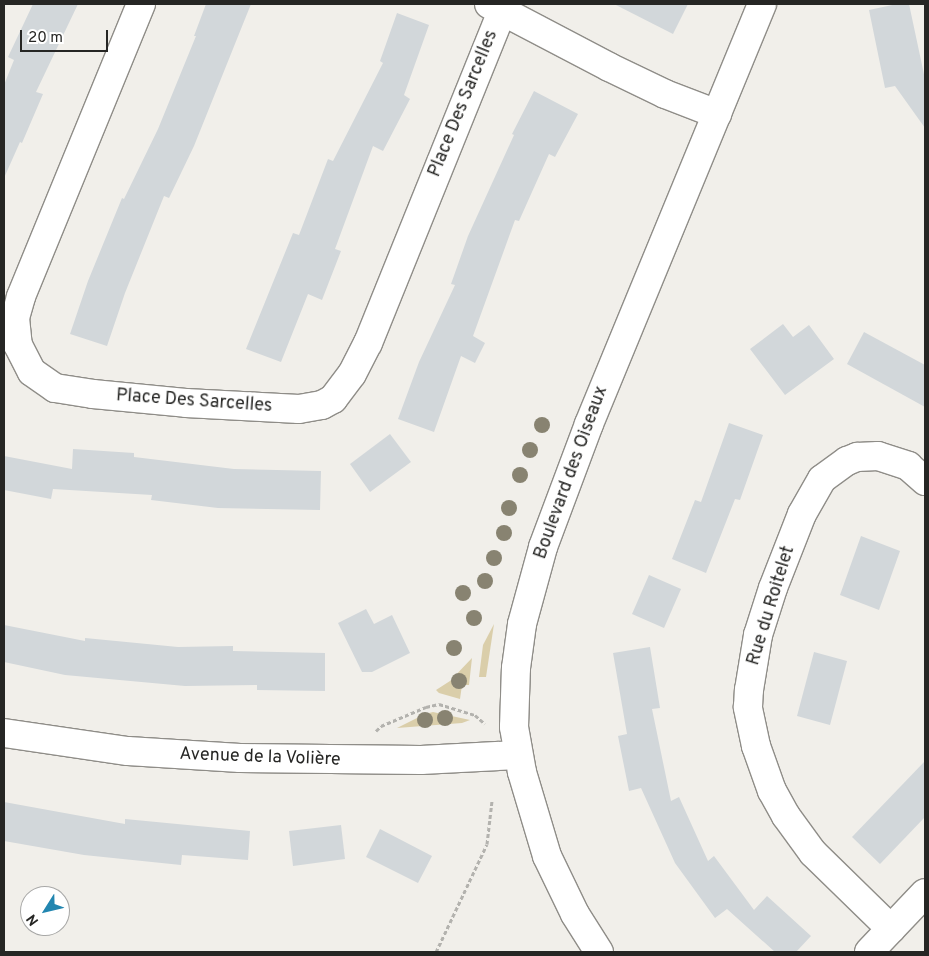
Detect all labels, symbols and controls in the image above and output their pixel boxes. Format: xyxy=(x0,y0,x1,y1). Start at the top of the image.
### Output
scale bar xyxy=(22,20,110,52)
street label: Place Des Sarcelles xyxy=(425,27,503,181)
text: 20 m xyxy=(28,29,63,48)
street label: Boulevard des Oiseaux xyxy=(531,384,613,562)
street label: Place Des Sarcelles xyxy=(115,386,273,418)
street label: Rue du Roitelet xyxy=(744,544,800,668)
street label: Avenue de la Volière xyxy=(179,744,341,772)
north arrow xyxy=(20,886,70,936)
text: N xyxy=(23,910,43,929)

